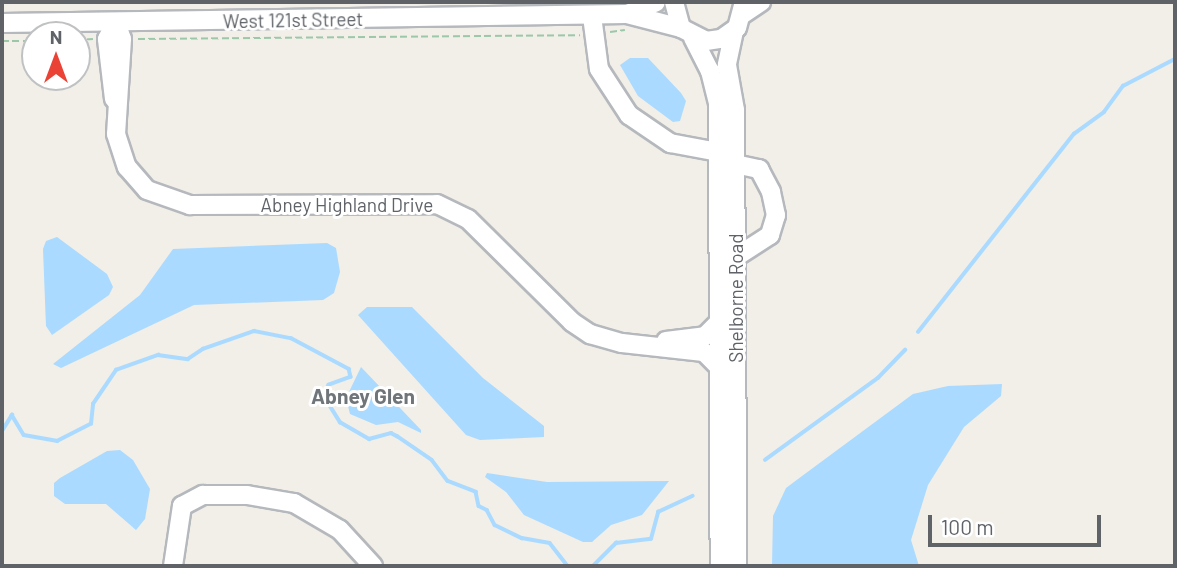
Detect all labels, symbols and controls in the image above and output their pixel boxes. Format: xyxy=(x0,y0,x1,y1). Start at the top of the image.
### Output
street label: West 121st Street xyxy=(223,7,363,33)
north arrow xyxy=(21,21,91,91)
text: N xyxy=(50,25,62,48)
street label: Abney Highland Drive xyxy=(261,194,433,216)
street label: Shelborne Road xyxy=(725,233,747,363)
district label: Abney Glen xyxy=(311,383,415,409)
scale bar xyxy=(932,502,1105,546)
text: 100 m xyxy=(941,514,994,539)

